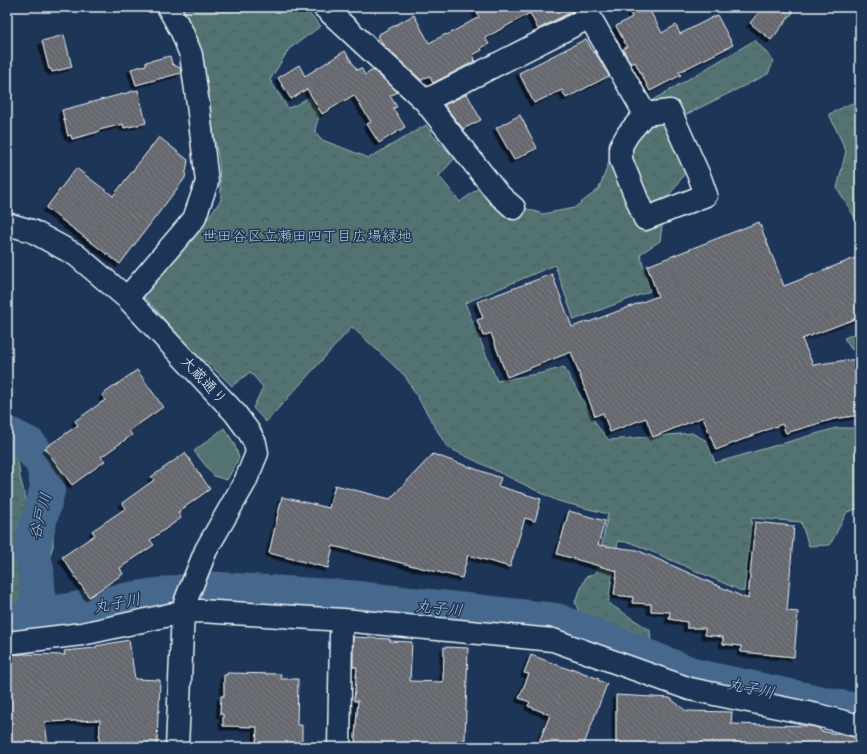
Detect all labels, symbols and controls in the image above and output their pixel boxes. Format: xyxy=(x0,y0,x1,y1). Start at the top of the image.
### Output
park label: 世田谷区立瀬田四丁目広場緑地 xyxy=(202,223,412,249)
street label: 大蔵通り xyxy=(174,349,234,411)
water label: 谷戸川 xyxy=(20,489,60,543)
water label: 丸子川 xyxy=(91,585,143,621)
water label: 丸子川 xyxy=(414,591,464,625)
water label: 丸子川 xyxy=(725,669,777,707)

